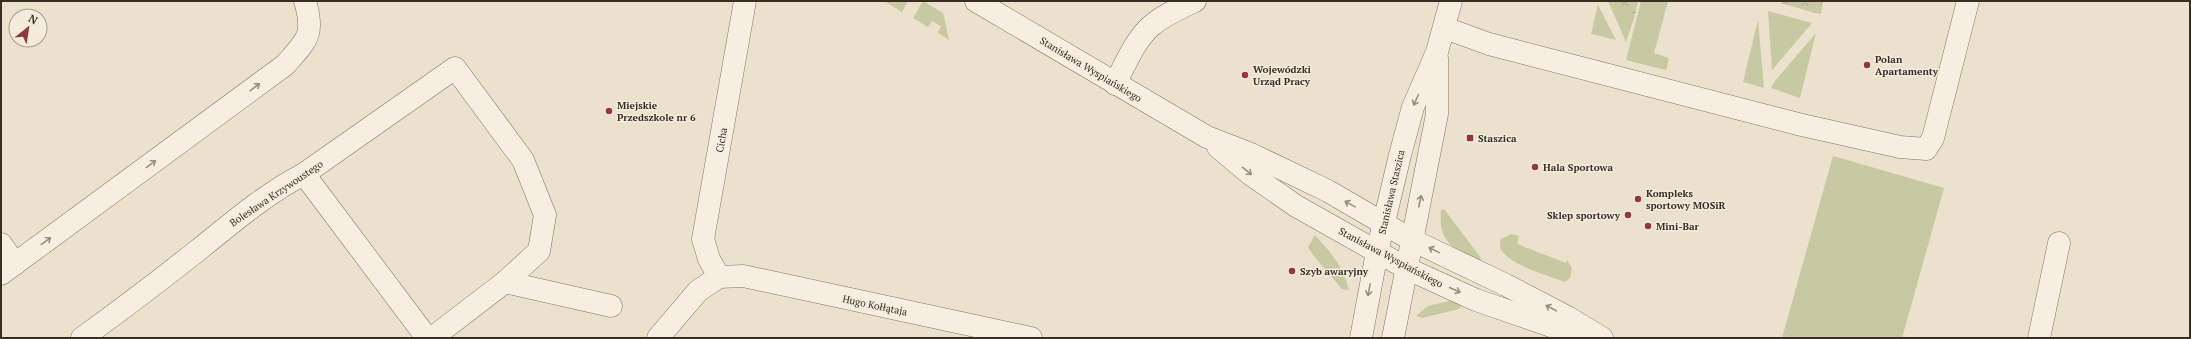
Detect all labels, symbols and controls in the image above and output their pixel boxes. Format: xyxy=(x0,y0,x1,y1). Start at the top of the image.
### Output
north arrow xyxy=(8,8,48,48)
text: N xyxy=(26,11,41,28)
street label: Stanisława Wyspiańskiego xyxy=(1037,34,1144,105)
place label: Polan Apartamenty xyxy=(1875,53,1939,78)
marker: Polan Apartamenty xyxy=(1862,60,1872,70)
place label: Wojewódzki Urząd Pracy xyxy=(1253,63,1312,88)
marker: Wojewódzki Urząd Pracy xyxy=(1240,70,1250,80)
one-way arrow xyxy=(250,83,261,91)
one-way arrow xyxy=(1412,94,1419,106)
place label: Miejskie Przedszkole nr 6 xyxy=(617,99,696,124)
marker: Miejskie Przedszkole nr 6 xyxy=(604,106,614,116)
street label: Cicha xyxy=(713,127,730,154)
place label: Staszica xyxy=(1478,132,1517,145)
marker: Staszica xyxy=(1465,133,1475,143)
street label: Stanisława Staszica xyxy=(1375,149,1408,236)
street label: Bolesława Krzywoustego xyxy=(227,157,326,230)
one-way arrow xyxy=(145,160,156,168)
place label: Hala Sportowa xyxy=(1543,161,1613,174)
marker: Hala Sportowa xyxy=(1530,162,1540,172)
one-way arrow xyxy=(1242,167,1253,176)
place label: Kompleks sportowy MOSiR xyxy=(1646,187,1726,212)
marker: Kompleks sportowy MOSiR xyxy=(1633,194,1643,204)
one-way arrow xyxy=(1416,195,1424,208)
one-way arrow xyxy=(1344,200,1356,207)
place label: Sklep sportowy xyxy=(1547,209,1621,222)
marker: Sklep sportowy xyxy=(1623,210,1633,220)
place label: Mini-Bar xyxy=(1656,220,1700,233)
marker: Mini-Bar xyxy=(1643,221,1653,231)
street label: Stanisława Wyspiańskiego xyxy=(1336,224,1446,291)
one-way arrow xyxy=(40,237,51,245)
one-way arrow xyxy=(1428,246,1440,253)
place label: Szyb awaryjny xyxy=(1300,265,1369,278)
marker: Szyb awaryjny xyxy=(1287,266,1297,276)
one-way arrow xyxy=(1365,283,1373,296)
one-way arrow xyxy=(1448,287,1460,295)
street label: Hugo Kołłątaja xyxy=(841,292,909,319)
one-way arrow xyxy=(1545,304,1557,311)

